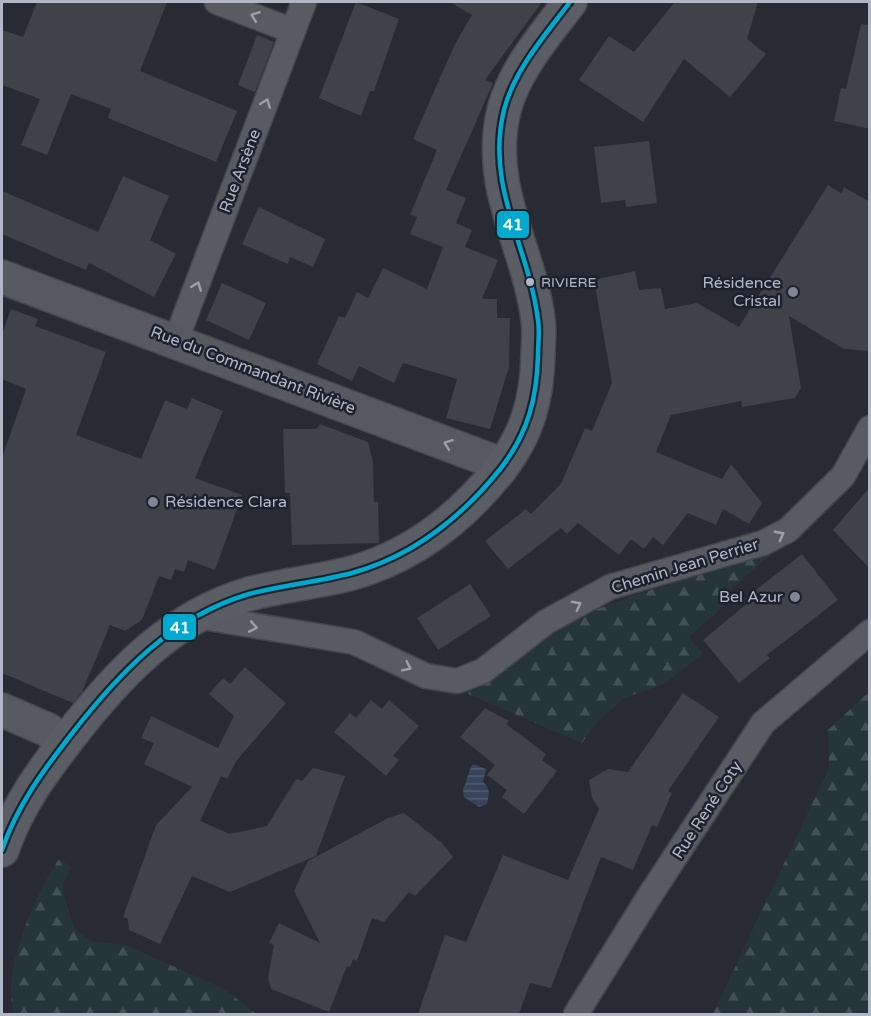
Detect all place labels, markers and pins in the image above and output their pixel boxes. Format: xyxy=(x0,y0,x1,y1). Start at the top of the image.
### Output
place label: Résidence Cristal xyxy=(702,273,781,311)
place label: RIVIERE xyxy=(541,274,597,291)
marker: RIVIERE xyxy=(524,276,536,288)
marker: Résidence Cristal xyxy=(786,285,800,299)
place label: Résidence Clara xyxy=(165,492,287,512)
marker: Résidence Clara xyxy=(146,495,160,509)
place label: Bel Azur xyxy=(719,587,784,607)
marker: Bel Azur xyxy=(788,590,802,604)

